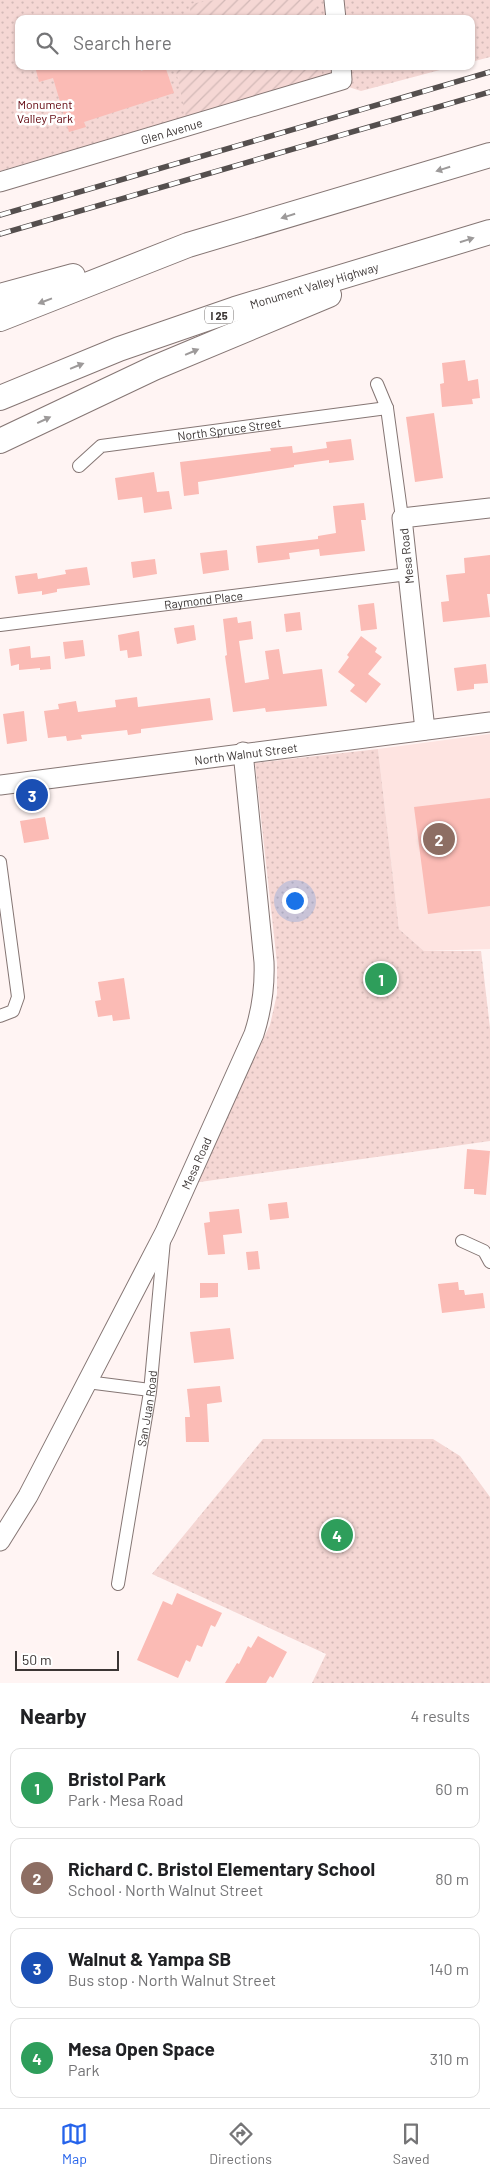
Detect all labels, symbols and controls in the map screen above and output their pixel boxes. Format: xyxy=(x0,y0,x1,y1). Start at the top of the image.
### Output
search box xyxy=(15,15,475,70)
icon: search xyxy=(33,29,61,57)
text: Search here xyxy=(73,31,172,54)
park label: Monument Valley Park xyxy=(17,97,73,125)
street label: Glen Avenue xyxy=(139,115,204,147)
one-way arrow xyxy=(436,166,451,174)
one-way arrow xyxy=(280,212,295,220)
one-way arrow xyxy=(459,235,474,243)
street label: Monument Valley Highway xyxy=(248,259,381,311)
one-way arrow xyxy=(38,298,52,306)
road number: I 25 xyxy=(205,306,233,324)
one-way arrow xyxy=(184,348,199,356)
one-way arrow xyxy=(70,362,85,369)
street label: North Spruce Street xyxy=(176,415,282,443)
one-way arrow xyxy=(37,416,51,424)
street label: Mesa Road xyxy=(396,528,416,584)
street label: Raymond Place xyxy=(163,588,244,611)
street label: North Walnut Street xyxy=(194,740,298,767)
pin: 3 xyxy=(16,776,48,814)
pin: 2 xyxy=(423,820,455,858)
your location xyxy=(282,888,308,914)
pin: 1 xyxy=(365,960,397,998)
street label: Mesa Road xyxy=(178,1135,214,1191)
street label: San Juan Road xyxy=(134,1370,159,1448)
pin: 4 xyxy=(321,1516,353,1554)
scale bar xyxy=(15,1648,119,1671)
text: 50 m xyxy=(22,1651,51,1668)
text: Nearby xyxy=(20,1703,86,1728)
text: 4 results xyxy=(410,1706,470,1725)
text: Bristol Park xyxy=(68,1767,166,1790)
text: 1 xyxy=(34,1779,40,1798)
text: 60 m xyxy=(435,1779,469,1798)
text: Park · Mesa Road xyxy=(68,1790,183,1809)
text: Richard C. Bristol Elementary School xyxy=(68,1857,375,1880)
text: 2 xyxy=(33,1869,41,1888)
text: 80 m xyxy=(435,1869,469,1888)
text: School · North Walnut Street xyxy=(68,1880,263,1899)
text: Walnut & Yampa SB xyxy=(68,1947,231,1970)
text: 3 xyxy=(33,1959,41,1978)
text: 140 m xyxy=(429,1959,469,1978)
text: Bus stop · North Walnut Street xyxy=(68,1970,276,1989)
text: Mesa Open Space xyxy=(68,2037,215,2060)
text: 4 xyxy=(32,2049,42,2068)
text: 310 m xyxy=(430,2049,469,2068)
text: Park xyxy=(68,2060,99,2079)
tab: Map xyxy=(60,2120,88,2167)
tab: Directions xyxy=(209,2120,272,2167)
tab: Saved xyxy=(393,2120,430,2167)

